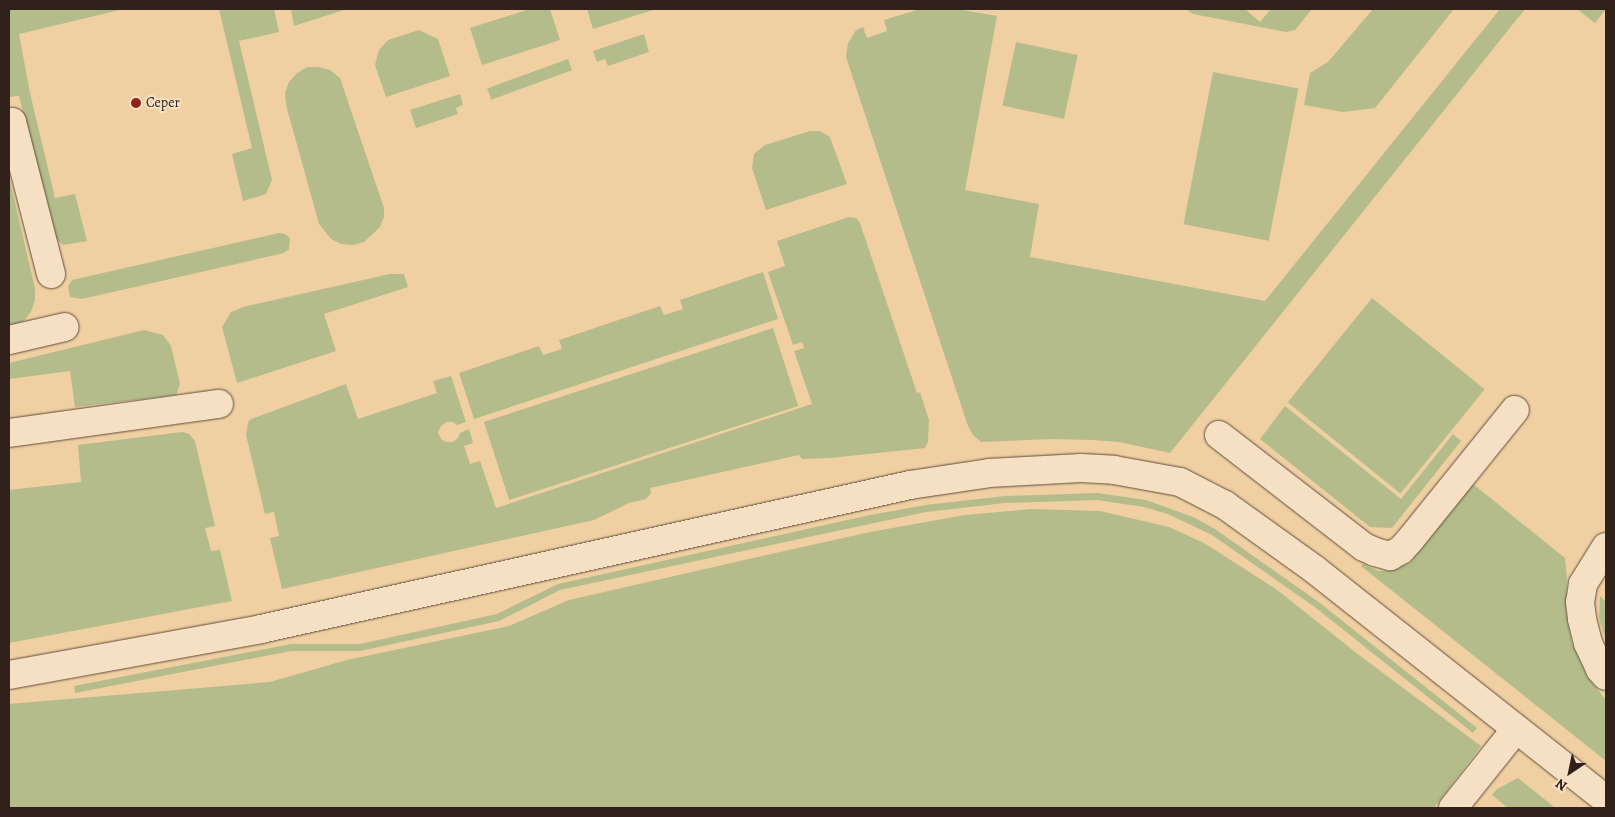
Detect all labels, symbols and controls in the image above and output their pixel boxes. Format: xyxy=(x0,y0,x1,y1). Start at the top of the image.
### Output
place label: Ceper xyxy=(146,95,180,111)
marker: Ceper xyxy=(130,97,142,109)
north arrow xyxy=(1545,747,1595,797)
text: N xyxy=(1552,774,1571,796)

